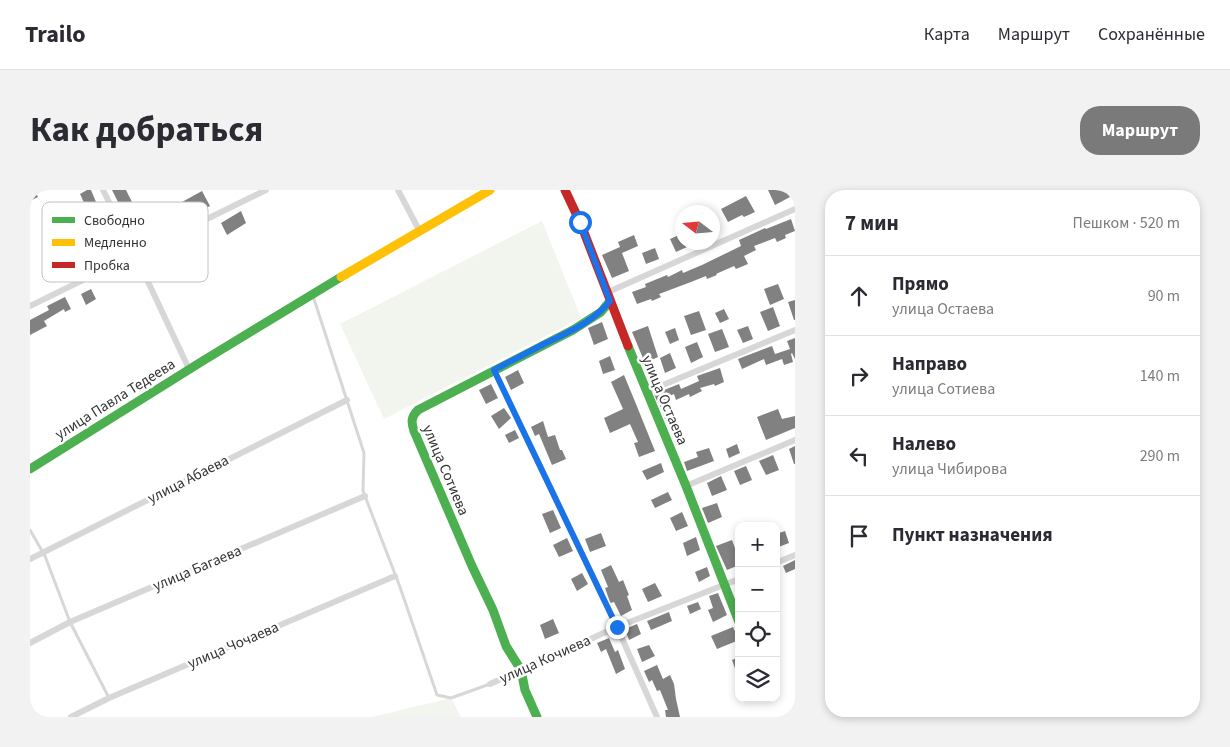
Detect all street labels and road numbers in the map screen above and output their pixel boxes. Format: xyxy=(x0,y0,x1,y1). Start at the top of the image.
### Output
street label: улица Остаева xyxy=(636,352,693,448)
street label: улица Павла Тедеева xyxy=(51,354,179,445)
street label: улица Сотиева xyxy=(417,422,474,519)
street label: улица Абаева xyxy=(144,450,232,509)
street label: улица Багаева xyxy=(150,540,245,597)
street label: улица Чочаева xyxy=(184,617,282,674)
street label: улица Кочиева xyxy=(496,630,594,689)

